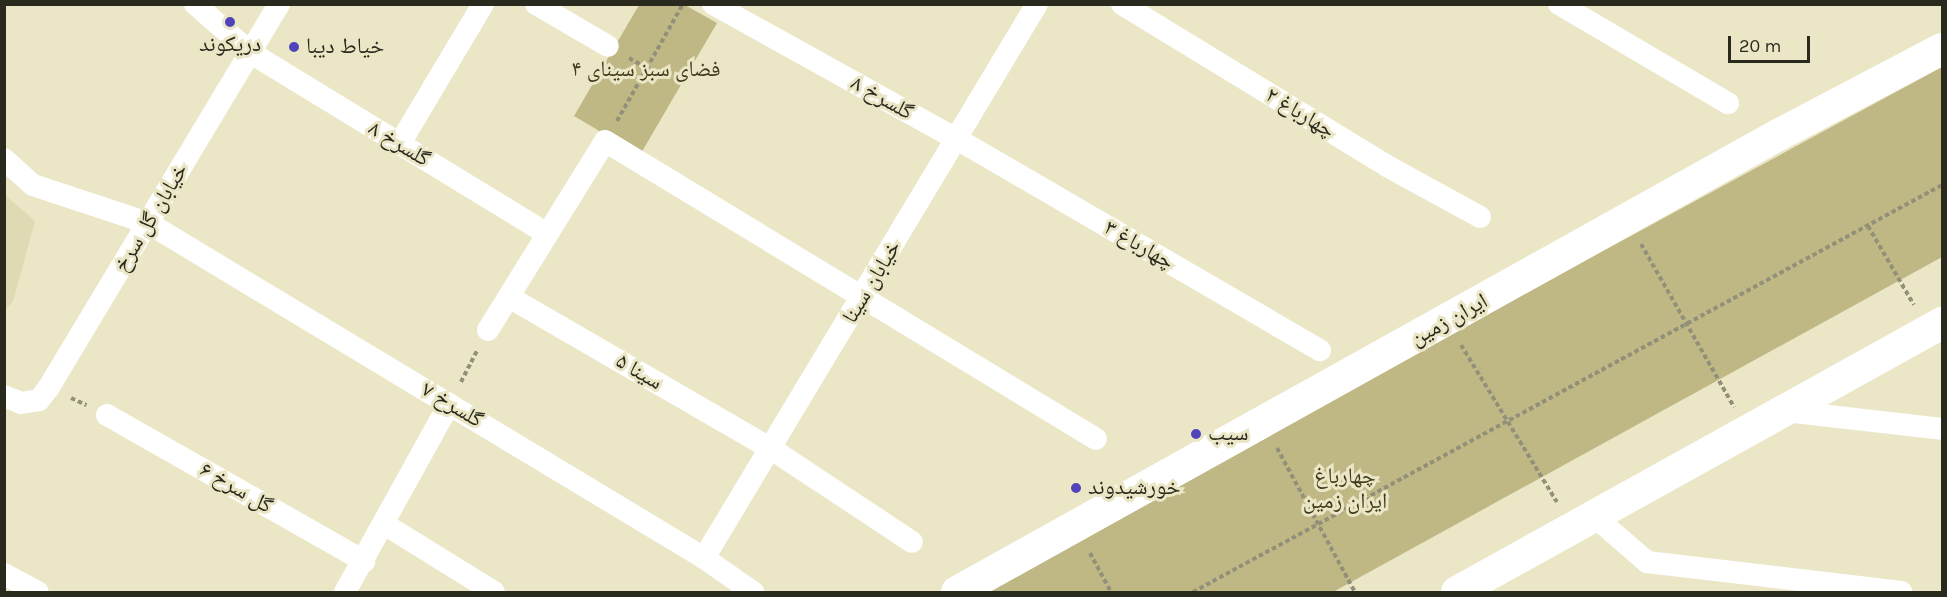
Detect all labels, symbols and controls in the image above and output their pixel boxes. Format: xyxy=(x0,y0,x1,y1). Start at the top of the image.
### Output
marker: دریکوند xyxy=(223,15,237,29)
scale bar xyxy=(1731,24,1814,62)
place label: دریکوند xyxy=(199,32,261,58)
place label: خیاط دیبا xyxy=(306,34,384,60)
text: 20 m xyxy=(1739,35,1781,57)
marker: خیاط دیبا xyxy=(287,40,301,54)
park label: فضای سبز سینای ۴ xyxy=(572,57,720,83)
street label: گلسرخ ۸ xyxy=(846,70,918,126)
street label: چهارباغ ۲ xyxy=(1260,82,1340,144)
street label: گلسرخ ۸ xyxy=(363,115,435,173)
street label: خیابان گل سرخ xyxy=(108,159,194,277)
street label: چهارباغ ۳ xyxy=(1099,214,1179,276)
street label: خیابان سینا xyxy=(837,236,907,328)
street label: ایران زمین xyxy=(1406,288,1492,352)
street label: سینا ۵ xyxy=(611,348,667,396)
street label: گلسرخ ۷ xyxy=(416,376,488,434)
place label: سیب xyxy=(1208,421,1248,447)
marker: سیب xyxy=(1189,427,1203,441)
street label: گل سرخ ۶ xyxy=(195,457,277,519)
park label: چهارباغ ایران زمین xyxy=(1303,463,1387,514)
place label: خورشیدوند xyxy=(1088,475,1180,501)
marker: خورشیدوند xyxy=(1069,481,1083,495)

